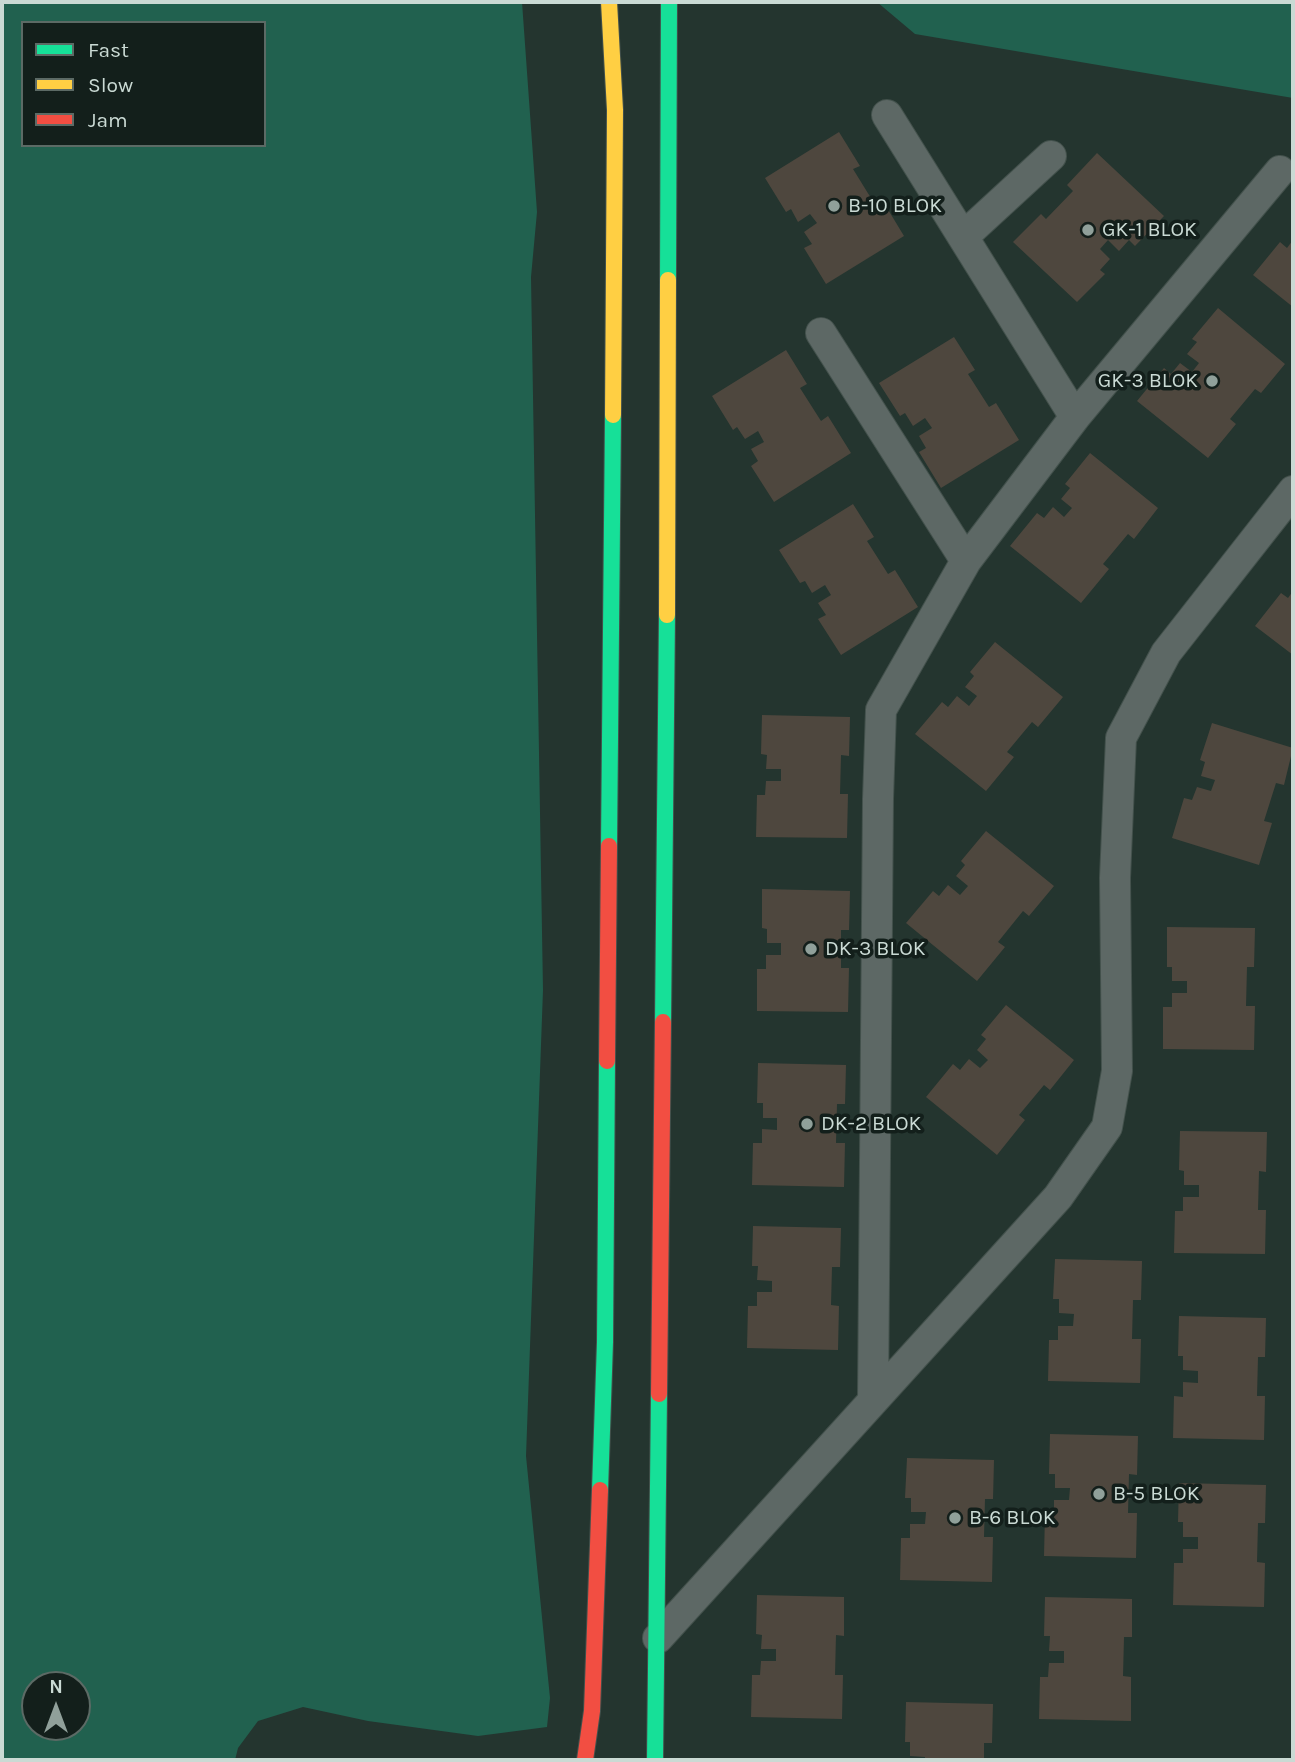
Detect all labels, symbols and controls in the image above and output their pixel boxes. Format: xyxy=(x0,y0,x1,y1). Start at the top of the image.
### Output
legend xyxy=(21,21,266,147)
text: Fast xyxy=(88,38,129,62)
text: Slow xyxy=(88,73,133,97)
text: Jam xyxy=(88,108,128,132)
place label: B-10 BLOK xyxy=(848,193,942,219)
marker: B-10 BLOK xyxy=(826,198,842,214)
place label: GK-1 BLOK xyxy=(1102,217,1197,243)
marker: GK-1 BLOK xyxy=(1080,222,1096,238)
place label: GK-3 BLOK xyxy=(1098,368,1198,394)
marker: GK-3 BLOK xyxy=(1204,373,1220,389)
place label: DK-3 BLOK xyxy=(825,936,925,962)
marker: DK-3 BLOK xyxy=(803,941,819,957)
place label: DK-2 BLOK xyxy=(821,1111,921,1137)
marker: DK-2 BLOK xyxy=(799,1116,815,1132)
place label: B-5 BLOK xyxy=(1113,1481,1199,1507)
marker: B-5 BLOK xyxy=(1091,1486,1107,1502)
place label: B-6 BLOK xyxy=(969,1505,1056,1531)
marker: B-6 BLOK xyxy=(947,1510,963,1526)
north arrow xyxy=(21,1671,91,1741)
text: N xyxy=(49,1676,63,1698)

